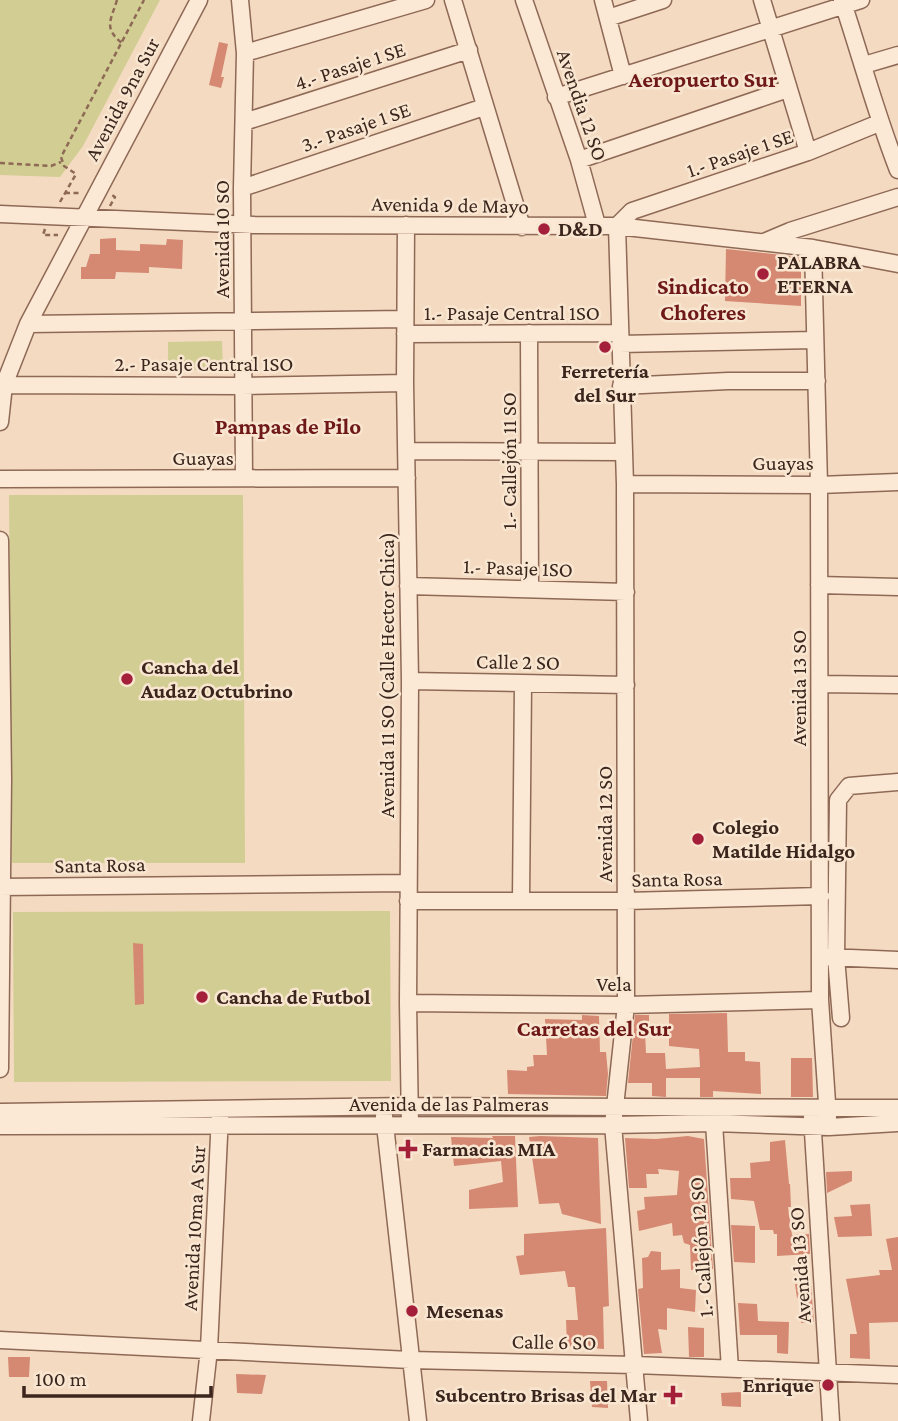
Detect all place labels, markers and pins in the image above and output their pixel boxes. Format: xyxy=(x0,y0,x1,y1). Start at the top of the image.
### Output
place label: D&D xyxy=(558,217,603,241)
marker: D&D xyxy=(536,221,552,237)
place label: PALABRA ETERNA xyxy=(777,250,861,298)
marker: PALABRA ETERNA xyxy=(755,266,771,282)
marker: Ferretería del Sur xyxy=(597,339,613,355)
place label: Ferretería del Sur xyxy=(561,359,650,407)
place label: Cancha del Audaz Octubrino xyxy=(140,655,293,703)
marker: Cancha del Audaz Octubrino xyxy=(119,671,135,687)
place label: Colegio Matilde Hidalgo xyxy=(712,815,855,863)
marker: Colegio Matilde Hidalgo xyxy=(690,831,706,847)
place label: Cancha de Futbol xyxy=(216,985,370,1009)
marker: Cancha de Futbol xyxy=(194,989,210,1005)
place label: Farmacias MIA xyxy=(422,1137,556,1161)
marker: Farmacias MIA xyxy=(400,1141,416,1157)
place label: Mesenas xyxy=(426,1299,504,1323)
marker: Mesenas xyxy=(404,1303,420,1319)
place label: Enrique xyxy=(743,1373,814,1397)
marker: Enrique xyxy=(820,1377,836,1393)
place label: Subcentro Brisas del Mar xyxy=(435,1383,658,1407)
marker: Subcentro Brisas del Mar xyxy=(663,1385,683,1405)

